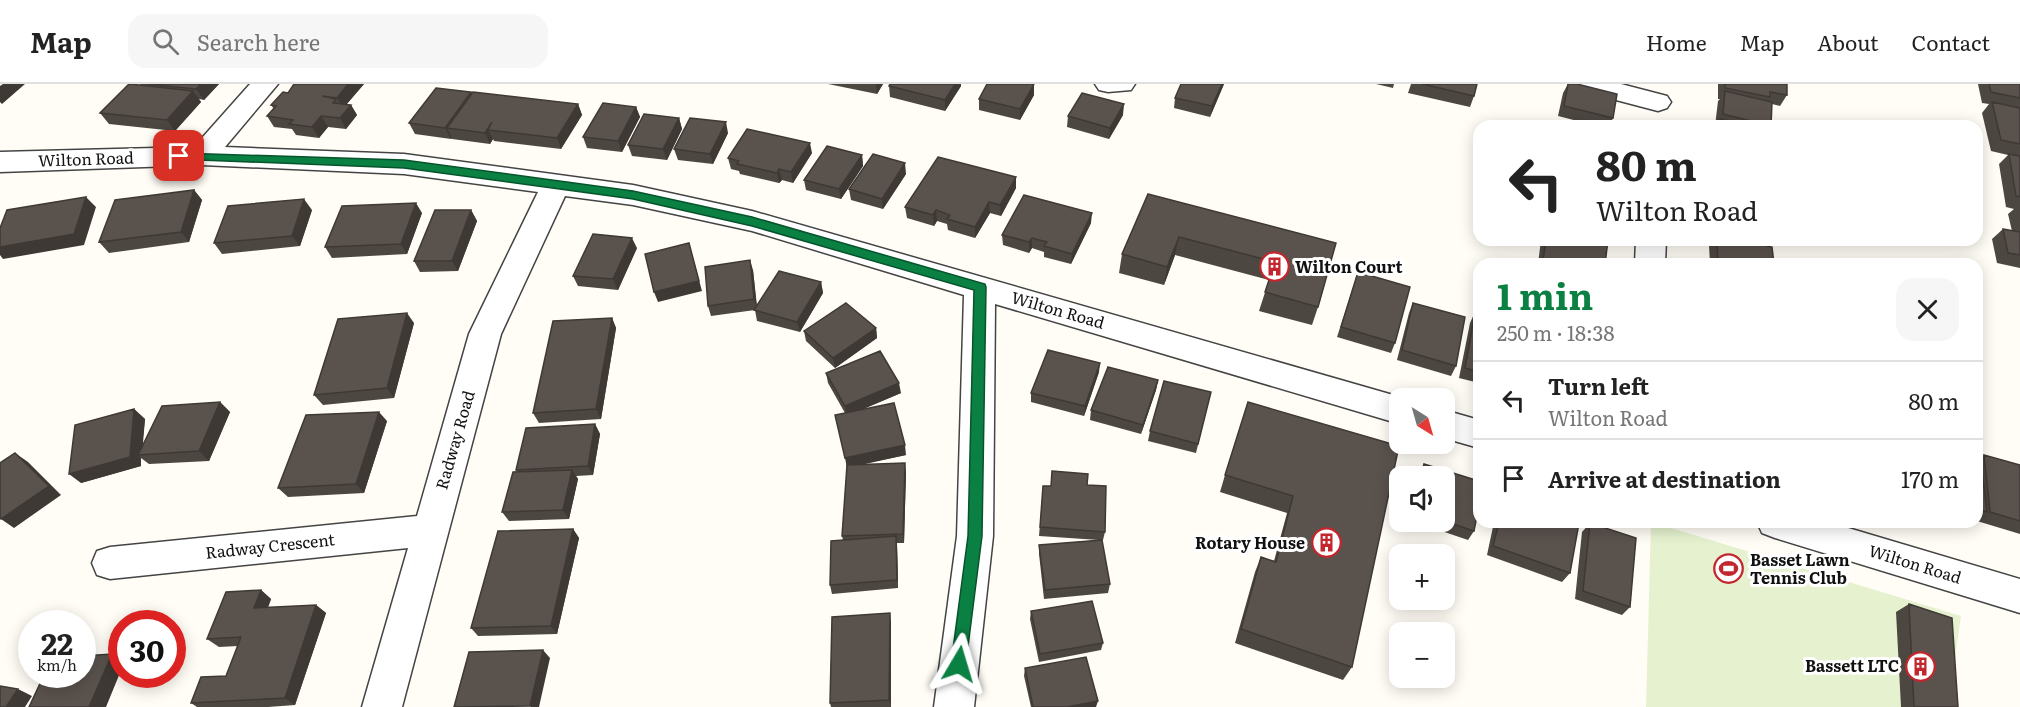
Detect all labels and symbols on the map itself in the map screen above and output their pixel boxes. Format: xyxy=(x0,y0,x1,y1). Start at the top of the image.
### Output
pin xyxy=(153,130,204,181)
street label: Wilton Road xyxy=(38,144,135,172)
building icon: Wilton Court xyxy=(1258,251,1290,283)
place label: Wilton Court xyxy=(1295,254,1403,278)
street label: Wilton Road xyxy=(1009,284,1108,334)
street label: Radway Road xyxy=(428,387,480,492)
north arrow xyxy=(1389,388,1455,454)
street label: Radway Crescent xyxy=(204,526,336,564)
building icon: Rotary House xyxy=(1310,527,1342,559)
place label: Rotary House xyxy=(1195,530,1305,554)
street label: Wilton Road xyxy=(1866,538,1965,589)
place label: Basset Lawn Tennis Club xyxy=(1750,547,1850,589)
sports icon: Basset Lawn Tennis Club xyxy=(1713,553,1745,585)
speed limit sign: 30 xyxy=(108,610,186,688)
position arrow xyxy=(927,632,991,696)
building icon: Bassett LTC xyxy=(1904,650,1936,682)
place label: Bassett LTC xyxy=(1805,653,1899,677)

